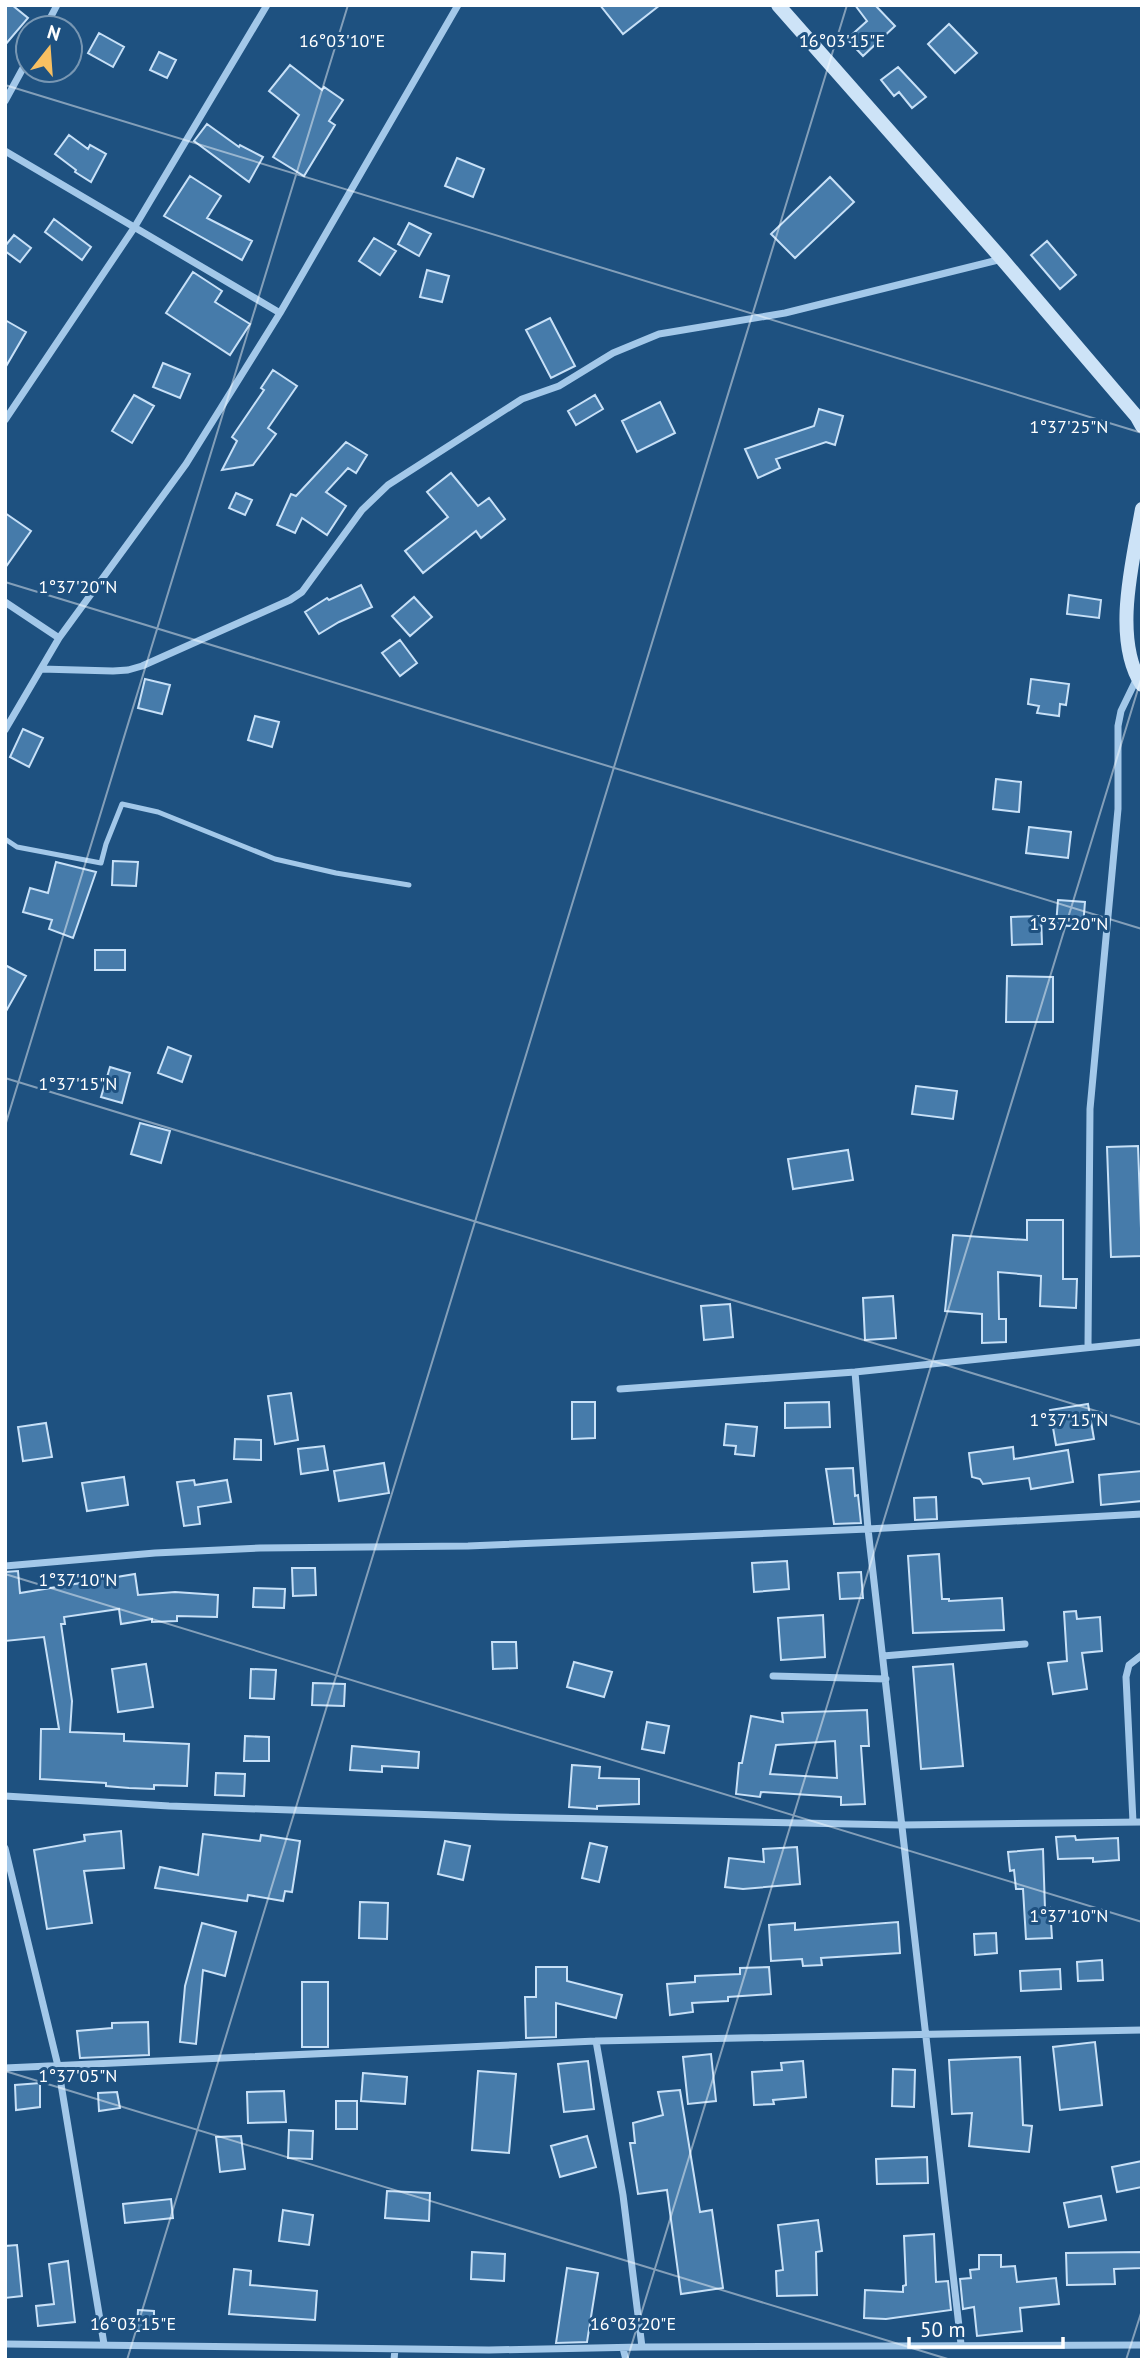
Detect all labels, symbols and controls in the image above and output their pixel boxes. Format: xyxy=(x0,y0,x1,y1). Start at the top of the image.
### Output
north arrow xyxy=(14,14,84,84)
text: N xyxy=(44,19,63,46)
text: 16°03'10"E xyxy=(299,29,385,52)
text: 16°03'15"E xyxy=(799,29,885,52)
text: 1°37'25"N xyxy=(1030,415,1108,438)
text: 1°37'20"N xyxy=(39,575,117,598)
text: 1°37'20"N xyxy=(1030,912,1108,935)
text: 1°37'15"N xyxy=(39,1072,117,1095)
text: 1°37'15"N xyxy=(1030,1408,1108,1431)
text: 1°37'10"N xyxy=(39,1568,117,1591)
text: 1°37'10"N xyxy=(1030,1904,1108,1927)
text: 1°37'05"N xyxy=(39,2064,117,2087)
scale bar xyxy=(909,2306,1063,2350)
text: 16°03'15"E xyxy=(90,2312,176,2335)
text: 16°03'20"E xyxy=(590,2312,676,2335)
text: 50 m xyxy=(920,2316,966,2343)

